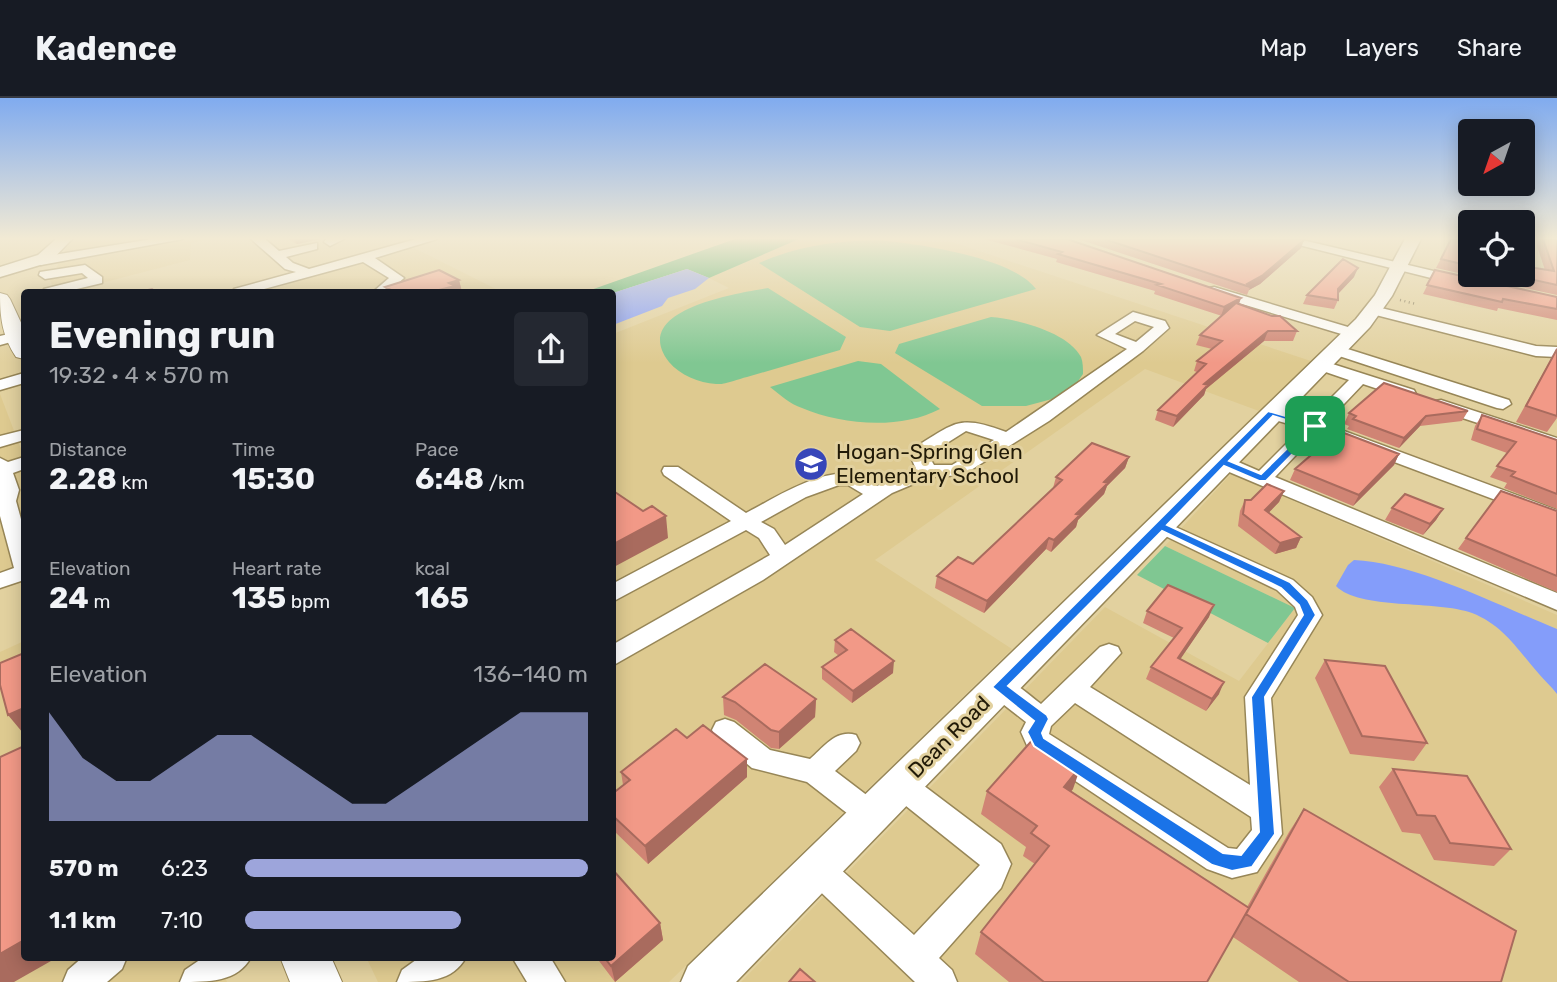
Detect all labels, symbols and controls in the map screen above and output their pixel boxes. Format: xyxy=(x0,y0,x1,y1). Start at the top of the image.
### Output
text: Kadence xyxy=(35,29,177,68)
text: Map xyxy=(1260,34,1307,62)
text: Layers xyxy=(1345,34,1419,62)
text: Share xyxy=(1457,34,1522,62)
north arrow xyxy=(1458,119,1535,196)
map controls xyxy=(1458,119,1535,287)
button: locate xyxy=(1458,210,1535,287)
text: Evening run xyxy=(49,312,275,358)
button: share xyxy=(514,312,588,386)
text: 19:32 · 4 × 570 m xyxy=(49,361,229,389)
pin xyxy=(1285,396,1345,456)
icon: arrive xyxy=(1296,407,1334,445)
text: Distance xyxy=(49,438,127,461)
text: Time xyxy=(232,438,275,461)
text: Pace xyxy=(415,438,459,461)
place label: Hogan-Spring Glen Elementary School xyxy=(836,439,1023,488)
school or university icon: Hogan-Spring Glen Elementary School xyxy=(792,445,830,483)
text: 2.28 xyxy=(49,461,117,497)
text: 15:30 xyxy=(232,461,315,497)
text: 6:48 xyxy=(415,461,484,497)
text: km xyxy=(117,471,148,494)
text: /km xyxy=(484,471,525,494)
text: Elevation xyxy=(49,557,130,580)
text: Heart rate xyxy=(232,557,322,580)
text: kcal xyxy=(415,557,450,580)
text: 24 xyxy=(49,580,89,616)
text: 135 xyxy=(232,580,286,616)
text: 165 xyxy=(415,580,469,616)
text: m xyxy=(89,590,110,613)
text: bpm xyxy=(286,590,330,613)
text: Elevation xyxy=(49,660,148,688)
text: 136–140 m xyxy=(473,660,588,688)
street label: Dean Road xyxy=(903,691,995,783)
text: 570 m xyxy=(49,854,119,882)
text: 6:23 xyxy=(161,854,208,882)
text: 1.1 km xyxy=(49,906,116,934)
text: 7:10 xyxy=(161,906,203,934)

